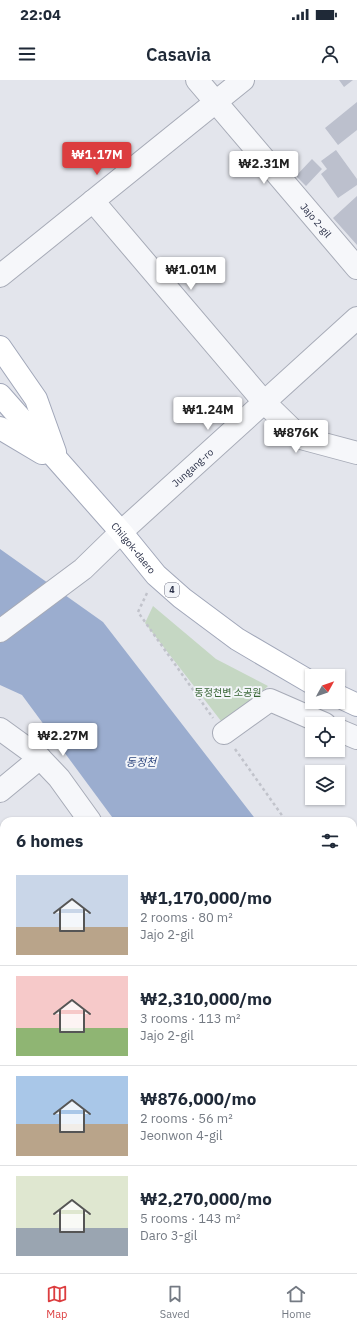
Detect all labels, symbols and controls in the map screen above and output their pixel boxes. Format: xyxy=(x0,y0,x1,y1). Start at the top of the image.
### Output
text: 22:04 xyxy=(20,5,61,24)
icon: menu xyxy=(16,43,38,65)
text: Casavia xyxy=(146,43,211,66)
icon: person xyxy=(319,43,341,65)
pin: ₩1.17M xyxy=(64,142,130,176)
text: ₩1.17M xyxy=(71,146,123,163)
pin: ₩2.31M xyxy=(231,151,297,185)
text: ₩2.31M xyxy=(238,155,290,172)
street label: Jajo 2-gil xyxy=(297,200,334,241)
pin: ₩1.01M xyxy=(158,257,224,291)
text: ₩1.01M xyxy=(165,261,217,278)
pin: ₩1.24M xyxy=(175,397,241,431)
text: ₩1.24M xyxy=(182,401,234,418)
pin: ₩876K xyxy=(268,420,324,454)
text: ₩876K xyxy=(273,424,319,441)
street label: Jungang-ro xyxy=(169,445,216,490)
street label: Chilgok-daero xyxy=(108,520,158,577)
road number: 4 xyxy=(165,583,179,597)
north arrow xyxy=(305,669,345,709)
map controls xyxy=(305,669,345,805)
park label: 동정천변 소공원 xyxy=(195,686,261,699)
button: locate xyxy=(305,717,345,757)
pin: ₩2.27M xyxy=(30,723,96,757)
text: ₩2.27M xyxy=(37,727,89,744)
water label: 동정천 xyxy=(126,755,158,769)
button: layers xyxy=(305,765,345,805)
text: 6 homes xyxy=(16,830,83,852)
icon: filters xyxy=(319,830,341,852)
text: ₩1,170,000/mo xyxy=(140,887,272,909)
icon: home xyxy=(48,891,96,939)
text: 2 rooms · 80 m² xyxy=(140,909,233,926)
text: Jajo 2-gil xyxy=(140,926,194,943)
text: ₩2,310,000/mo xyxy=(140,988,272,1010)
icon: home xyxy=(48,992,96,1040)
text: 3 rooms · 113 m² xyxy=(140,1010,241,1027)
text: Jajo 2-gil xyxy=(140,1027,194,1044)
text: ₩876,000/mo xyxy=(140,1088,256,1110)
icon: home xyxy=(48,1092,96,1140)
text: 2 rooms · 56 m² xyxy=(140,1110,233,1127)
text: Jeonwon 4-gil xyxy=(140,1127,223,1144)
text: ₩2,270,000/mo xyxy=(140,1188,272,1210)
icon: home xyxy=(48,1192,96,1240)
text: 5 rooms · 143 m² xyxy=(140,1210,241,1227)
text: Daro 3-gil xyxy=(140,1227,197,1244)
tab: Map xyxy=(46,1283,68,1321)
tab: Saved xyxy=(160,1283,190,1321)
tab: Home xyxy=(281,1283,311,1321)

